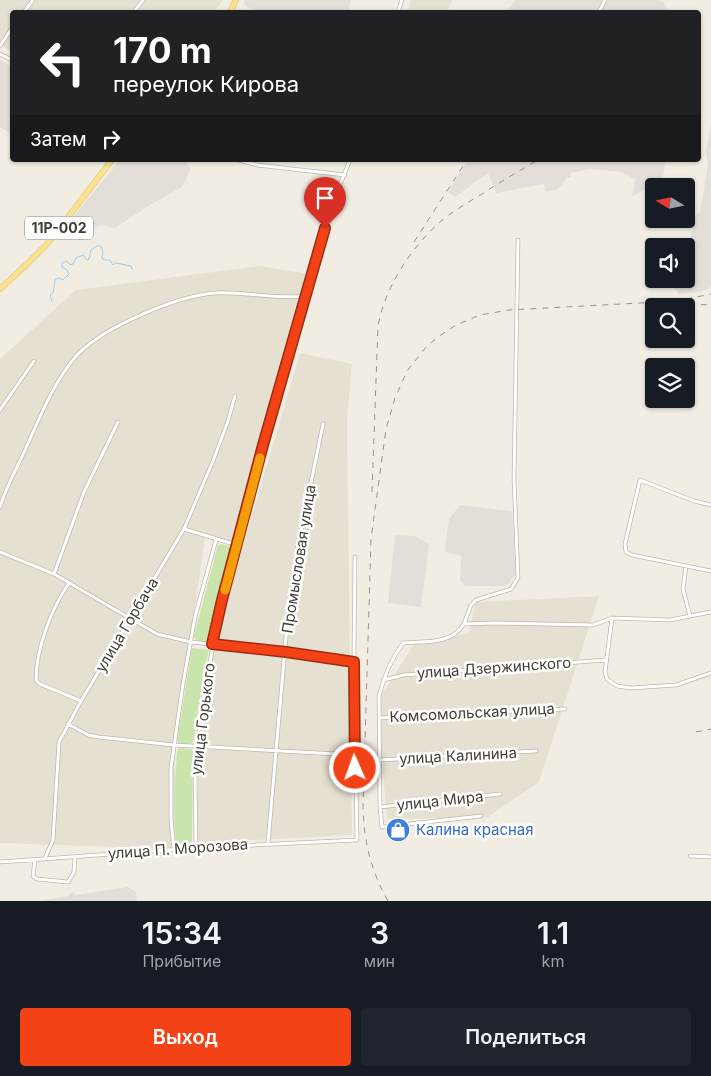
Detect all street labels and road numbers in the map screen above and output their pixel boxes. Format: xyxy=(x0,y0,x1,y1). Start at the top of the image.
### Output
road number: 11Р-002 xyxy=(25,217,93,240)
street label: Промысловая улица xyxy=(277,483,320,635)
street label: улица Горбача xyxy=(91,574,162,675)
street label: улица Дзержинского xyxy=(416,653,572,682)
street label: улица Горького xyxy=(186,662,219,776)
street label: Комсомольская улица xyxy=(389,699,555,726)
street label: улица Калинина xyxy=(399,743,517,768)
street label: улица Мира xyxy=(396,787,484,814)
street label: улица П. Морозова xyxy=(107,834,249,863)

